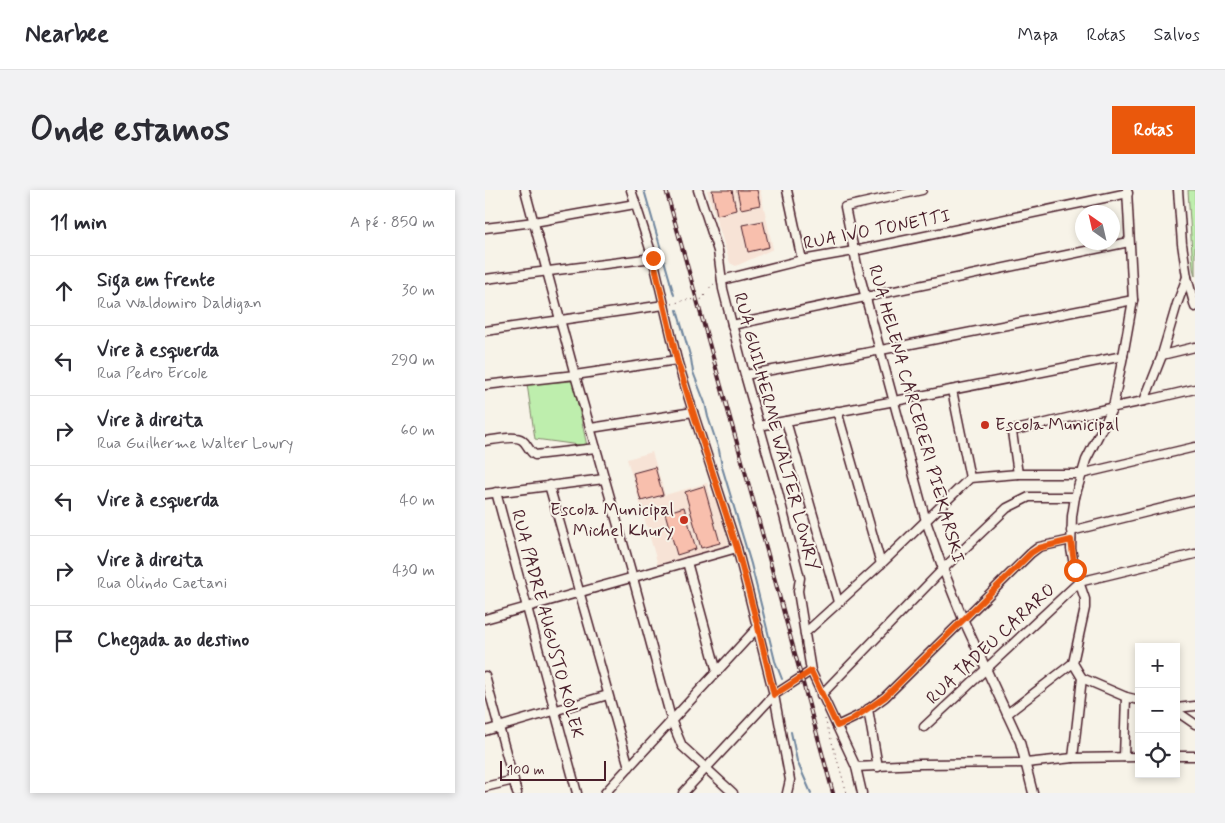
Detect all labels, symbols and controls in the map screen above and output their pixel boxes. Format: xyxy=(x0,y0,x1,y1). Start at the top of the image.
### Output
text: Nearbee xyxy=(25,19,109,50)
text: Mapa xyxy=(1017,23,1058,47)
text: Rotas xyxy=(1086,23,1126,47)
text: Salvos xyxy=(1154,23,1200,47)
button: Rotas xyxy=(1112,106,1195,154)
text: Onde estamos xyxy=(30,107,230,153)
street label: RUA IVO TONETTI xyxy=(801,204,953,256)
north arrow xyxy=(1075,205,1120,250)
text: 11 min xyxy=(50,209,107,237)
text: A pé · 850 m xyxy=(350,212,435,233)
route end xyxy=(642,247,665,270)
street label: RUA HELENA CARCERERI PIEKARSKI xyxy=(862,262,970,566)
text: Siga em frente xyxy=(97,268,215,293)
icon: ahead xyxy=(50,277,78,305)
text: 30 m xyxy=(402,280,435,301)
street label: RUA GUILHERME WALTER LOWRY xyxy=(727,290,825,574)
text: Rua Waldomiro Daldigan xyxy=(97,293,262,314)
text: Vire à esquerda xyxy=(97,338,219,363)
icon: left xyxy=(50,347,78,375)
text: 290 m xyxy=(391,350,435,371)
text: Rua Pedro Ercole xyxy=(97,363,208,384)
text: Vire à direita xyxy=(97,408,203,433)
place label: Escola Municipal xyxy=(995,413,1119,437)
icon: right xyxy=(50,417,78,445)
marker: Escola Municipal xyxy=(979,419,991,431)
text: 60 m xyxy=(401,420,435,441)
text: Rua Guilherme Walter Lowry xyxy=(97,433,293,454)
icon: left xyxy=(50,487,78,515)
text: Vire à esquerda xyxy=(97,488,219,513)
text: 40 m xyxy=(399,490,435,511)
place label: Escola Municipal Michel Khury xyxy=(550,498,674,543)
street label: RUA PADRE AUGUSTO KOLEK xyxy=(505,507,589,741)
marker: Escola Municipal Michel Khury xyxy=(678,514,690,526)
text: Vire à direita xyxy=(97,548,203,573)
icon: right xyxy=(50,557,78,585)
route start xyxy=(1064,559,1087,582)
text: 430 m xyxy=(392,560,435,581)
text: Rua Olindo Caetani xyxy=(97,573,227,594)
street label: RUA TADEU CARARO xyxy=(921,578,1061,710)
icon: arrive xyxy=(50,627,78,655)
text: Chegada ao destino xyxy=(97,628,249,653)
map controls xyxy=(1135,643,1180,778)
button: + xyxy=(1135,643,1180,688)
button: − xyxy=(1135,688,1180,733)
button: locate xyxy=(1135,733,1180,778)
scale bar xyxy=(500,758,606,781)
text: 100 m xyxy=(507,761,545,779)

